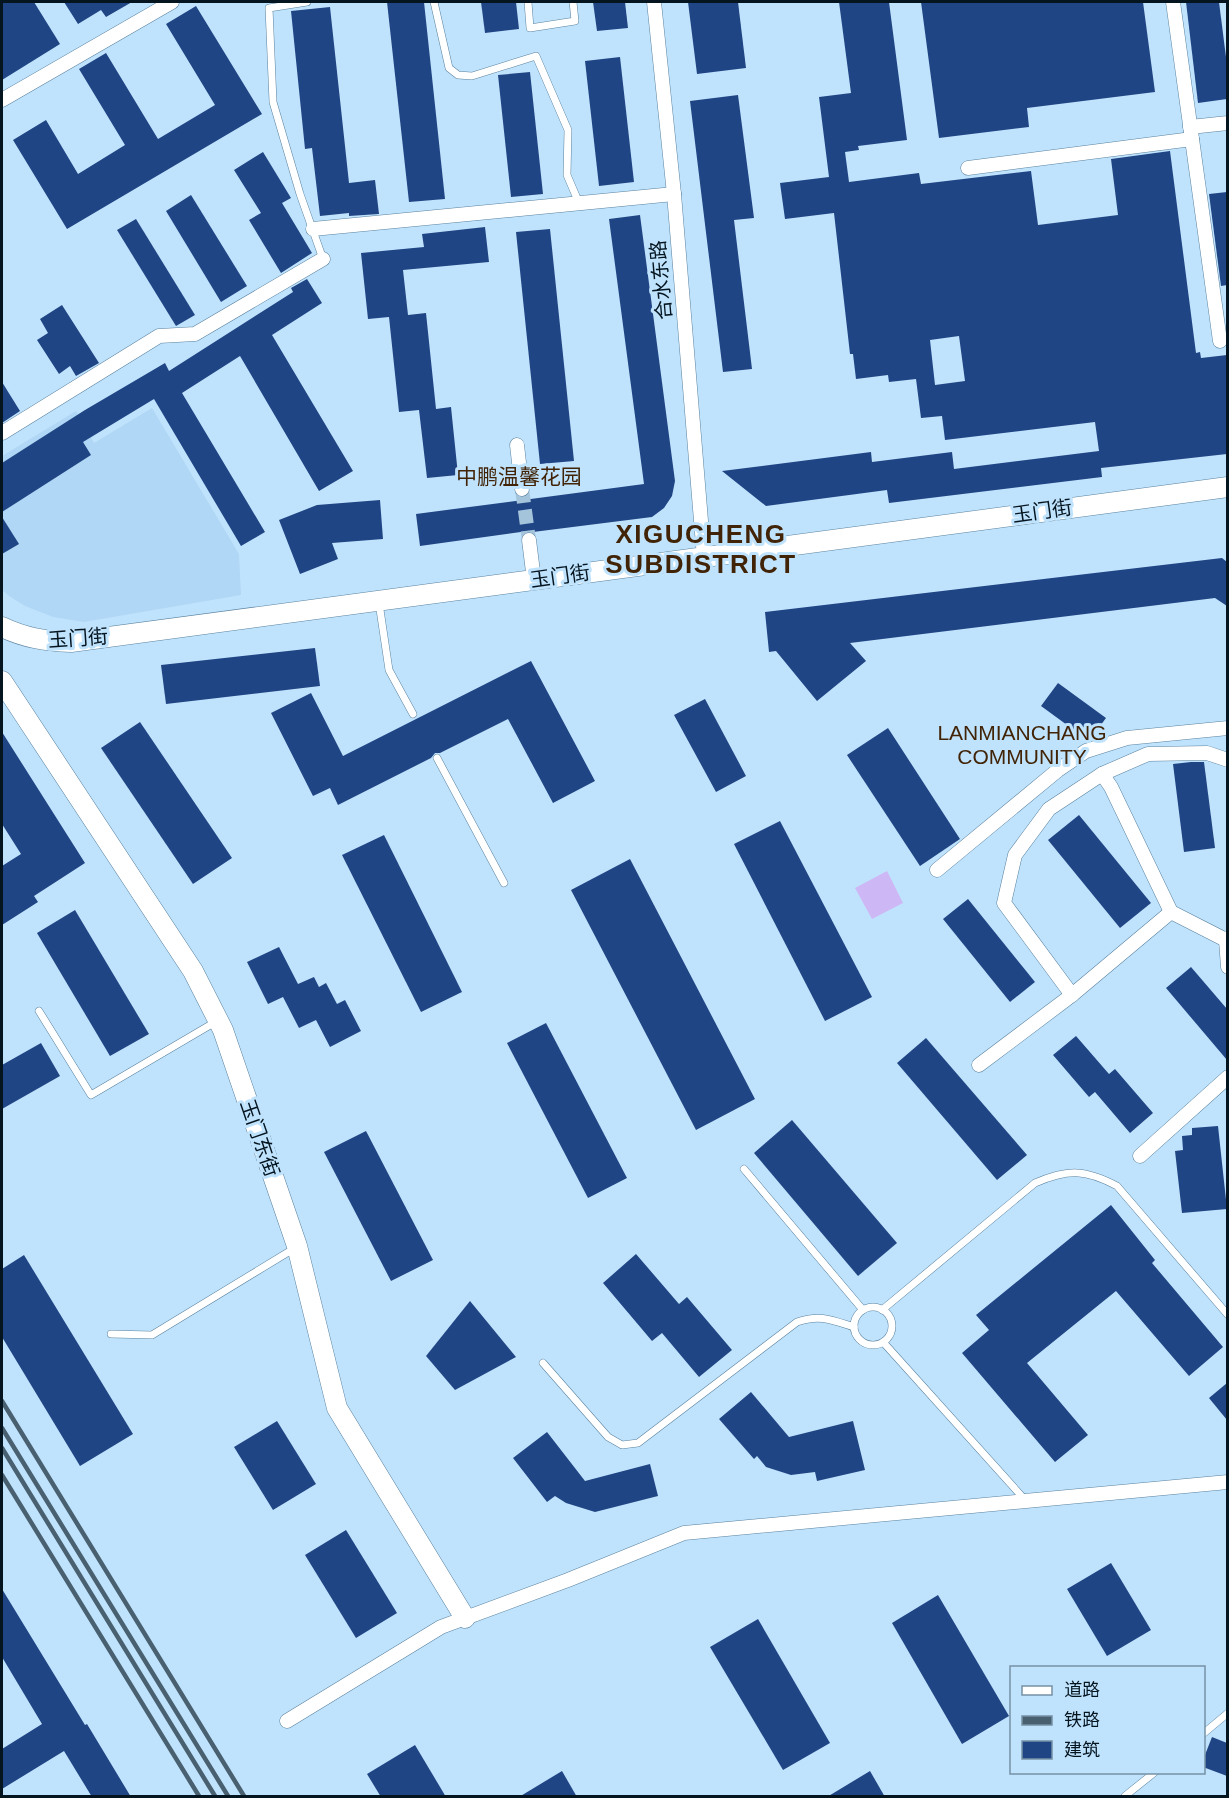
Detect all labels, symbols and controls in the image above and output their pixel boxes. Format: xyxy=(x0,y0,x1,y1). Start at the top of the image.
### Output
street label: 合水东路 xyxy=(647,239,675,321)
district label: 中鹏温馨花园 xyxy=(456,465,582,488)
street label: 玉门街 xyxy=(1011,496,1073,526)
district label: XIGUCHENG SUBDISTRICT xyxy=(605,519,797,579)
street label: 玉门街 xyxy=(529,561,591,591)
street label: 玉门街 xyxy=(47,625,109,651)
district label: LANMIANCHANG COMMUNITY xyxy=(937,721,1107,768)
street label: 玉门东街 xyxy=(237,1097,283,1179)
legend xyxy=(1010,1666,1205,1774)
text: 道路 xyxy=(1064,1680,1100,1700)
text: 铁路 xyxy=(1064,1710,1100,1730)
text: 建筑 xyxy=(1064,1740,1100,1760)

